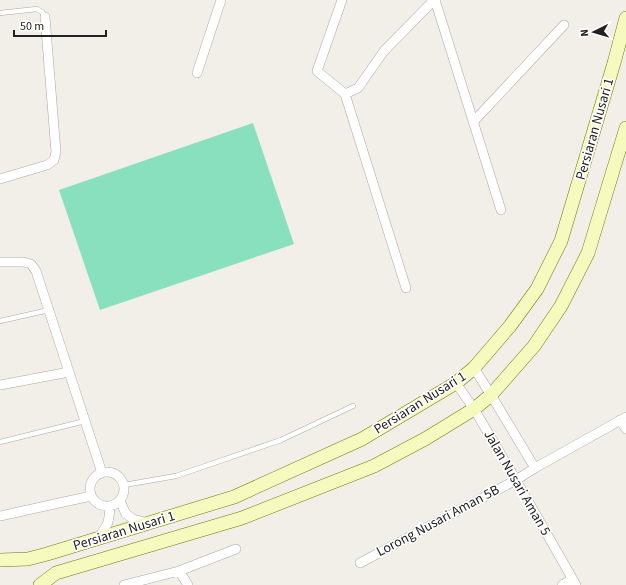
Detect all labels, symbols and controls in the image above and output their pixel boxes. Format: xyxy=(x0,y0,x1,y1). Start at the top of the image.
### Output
scale bar xyxy=(14,12,106,38)
north arrow xyxy=(574,12,614,52)
text: 50 m xyxy=(20,18,44,35)
text: N xyxy=(577,29,592,37)
street label: Persiaran Nusari 1 xyxy=(571,76,619,182)
street label: Persiaran Nusari 1 xyxy=(370,367,470,439)
street label: Jalan Nusari Aman 5 xyxy=(479,426,555,540)
street label: Lorong Nusari Aman 5B xyxy=(373,480,503,562)
street label: Persiaran Nusari 1 xyxy=(71,506,177,556)

